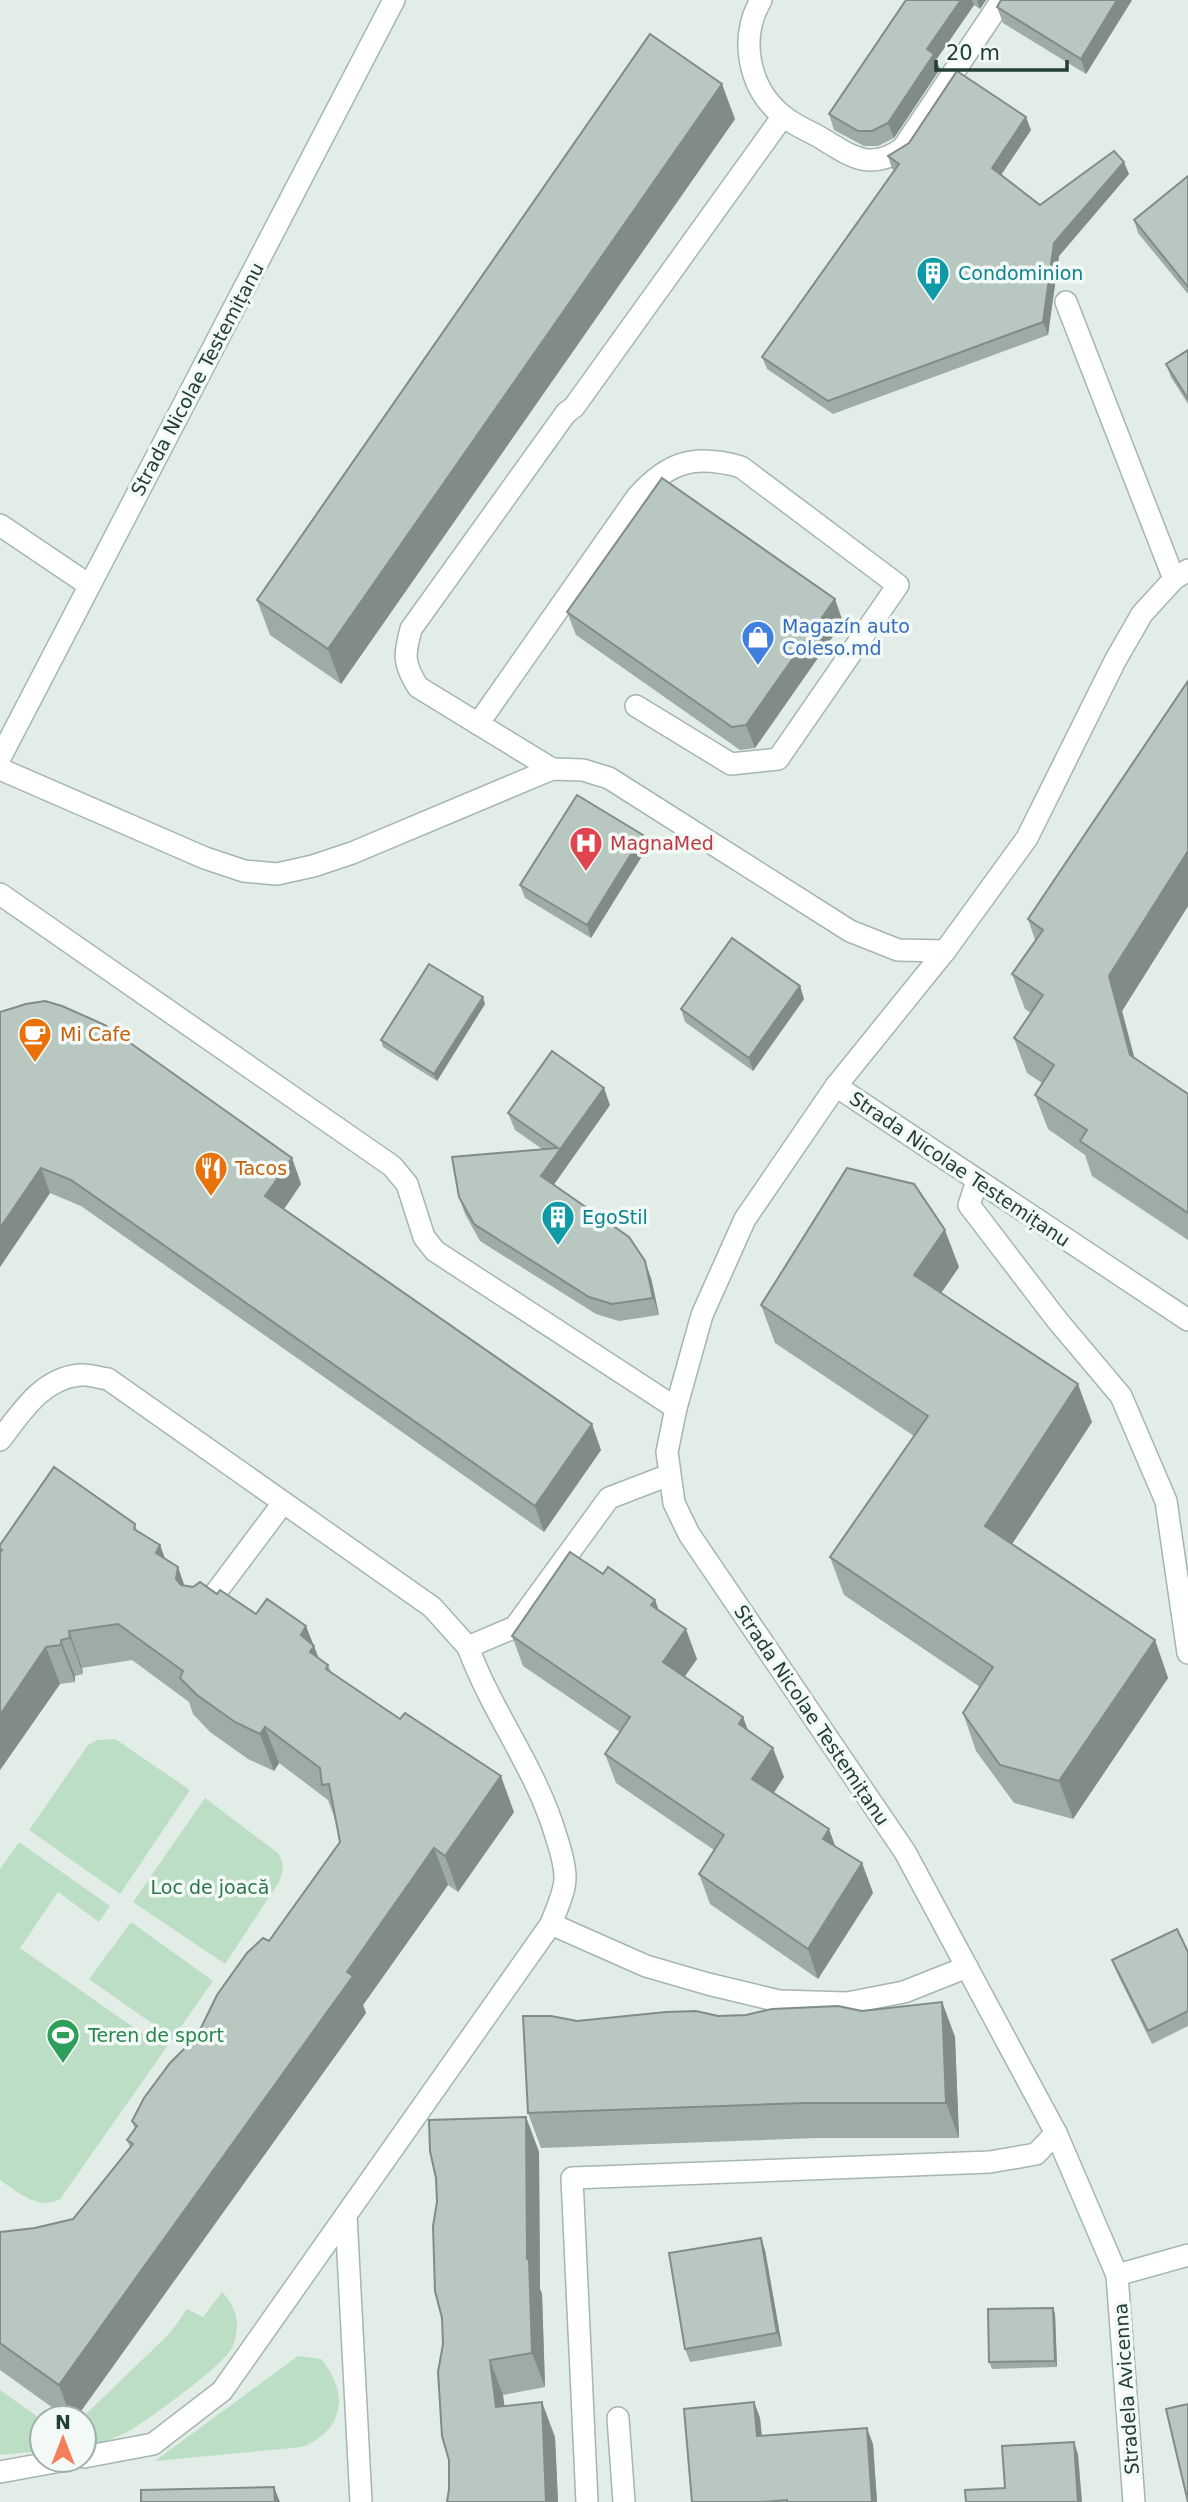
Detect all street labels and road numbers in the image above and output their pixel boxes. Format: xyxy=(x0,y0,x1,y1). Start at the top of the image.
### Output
street label: Strada Nicolae Testemițanu xyxy=(126,259,269,500)
street label: Strada Nicolae Testemițanu xyxy=(845,1087,1074,1252)
street label: Strada Nicolae Testemițanu xyxy=(729,1601,894,1830)
street label: Stradela Avicenna xyxy=(1109,2302,1143,2476)

